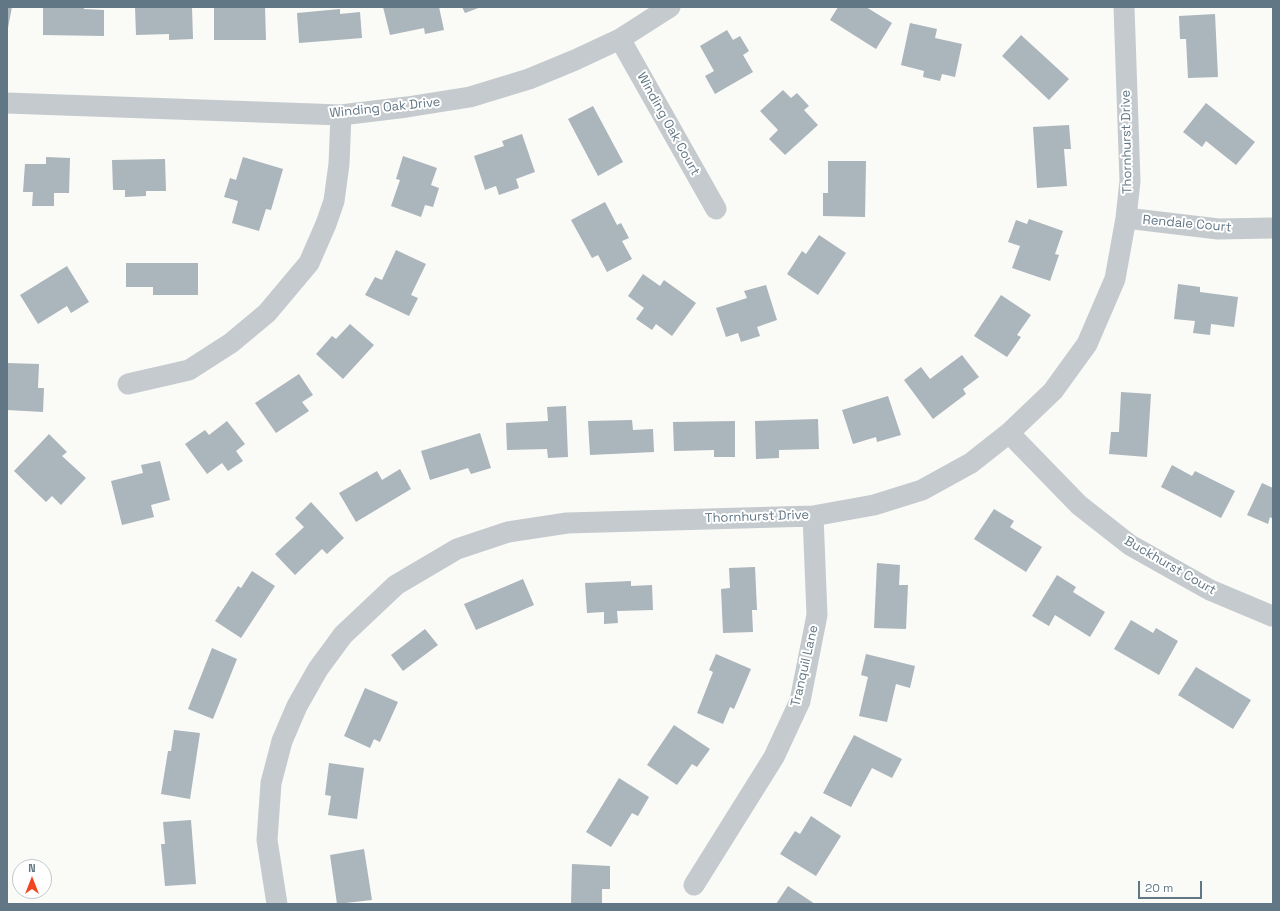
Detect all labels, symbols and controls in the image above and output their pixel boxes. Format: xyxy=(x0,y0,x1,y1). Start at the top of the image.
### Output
street label: Winding Oak Court xyxy=(633,70,703,178)
street label: Thornhurst Drive xyxy=(1118,90,1136,194)
street label: Winding Oak Drive xyxy=(329,94,441,122)
street label: Rendale Court xyxy=(1142,212,1232,236)
street label: Thornhurst Drive xyxy=(705,507,809,527)
street label: Buckhurst Court xyxy=(1121,533,1219,599)
street label: Tranquil Lane xyxy=(788,624,822,708)
north arrow xyxy=(12,859,52,899)
text: N xyxy=(28,861,36,875)
scale bar xyxy=(1140,873,1204,899)
text: 20 m xyxy=(1145,880,1173,896)

